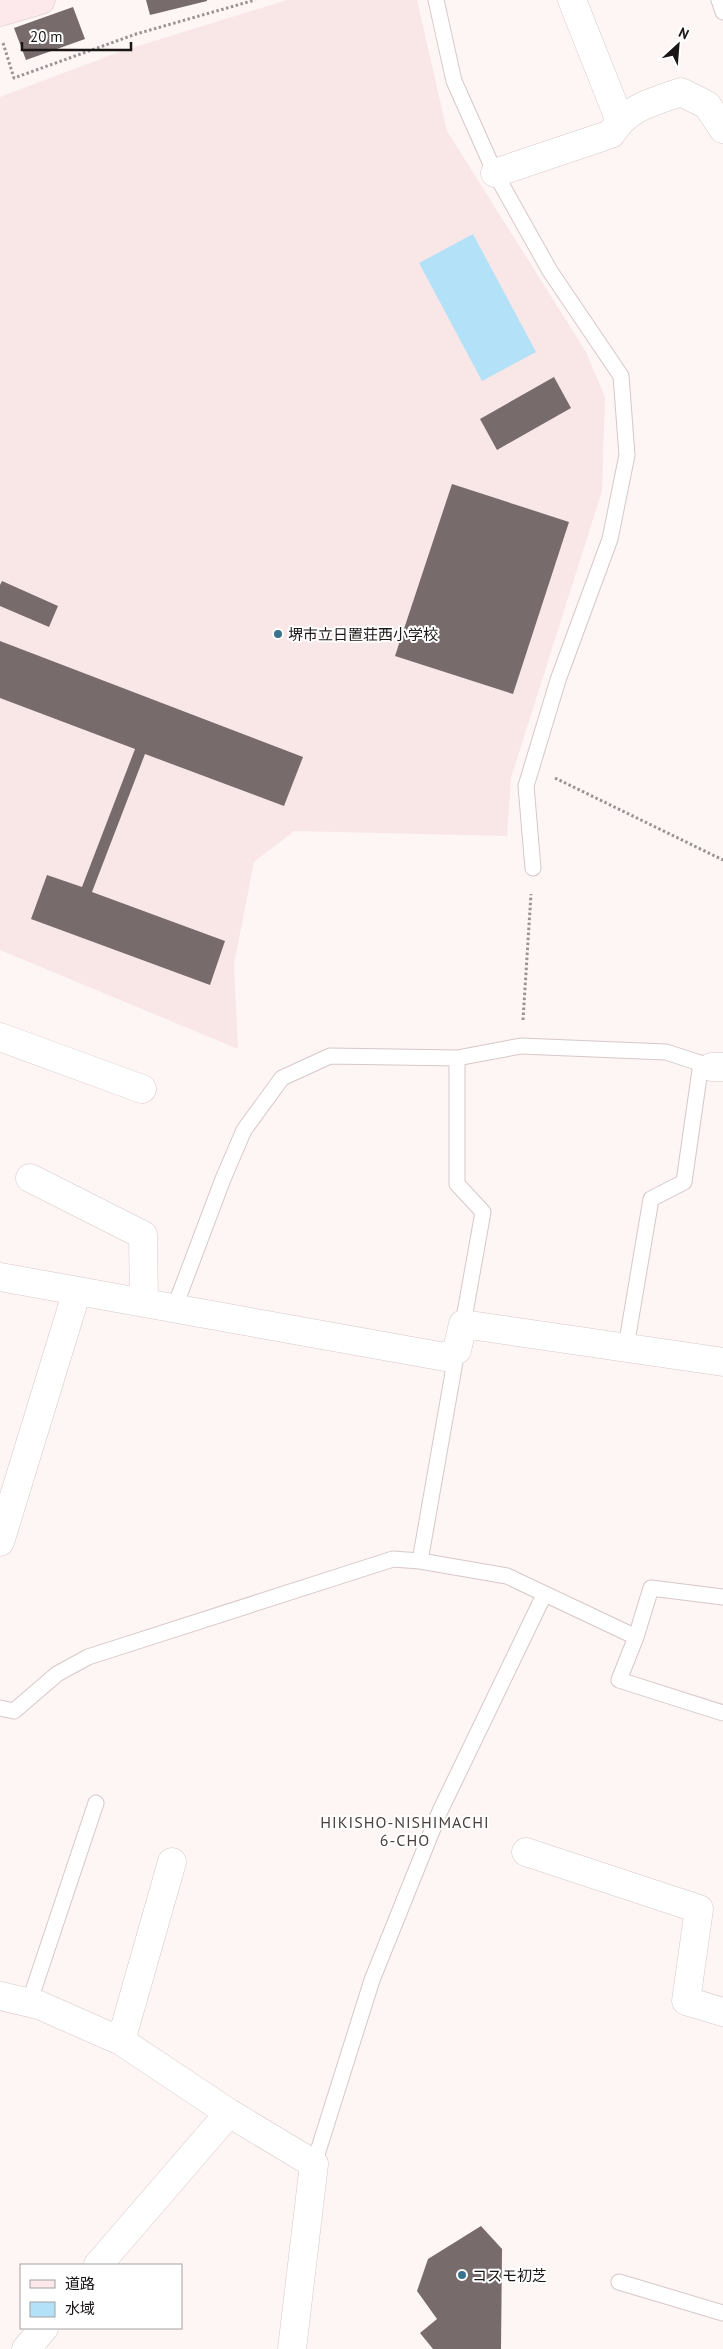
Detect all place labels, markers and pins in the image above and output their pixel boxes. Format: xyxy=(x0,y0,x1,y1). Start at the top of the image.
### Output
place label: 堺市立日置荘西小学校 xyxy=(288,625,438,644)
marker: 堺市立日置荘西小学校 xyxy=(272,628,284,640)
place label: コスモ初芝 xyxy=(472,2266,547,2285)
marker: コスモ初芝 xyxy=(456,2269,468,2281)

